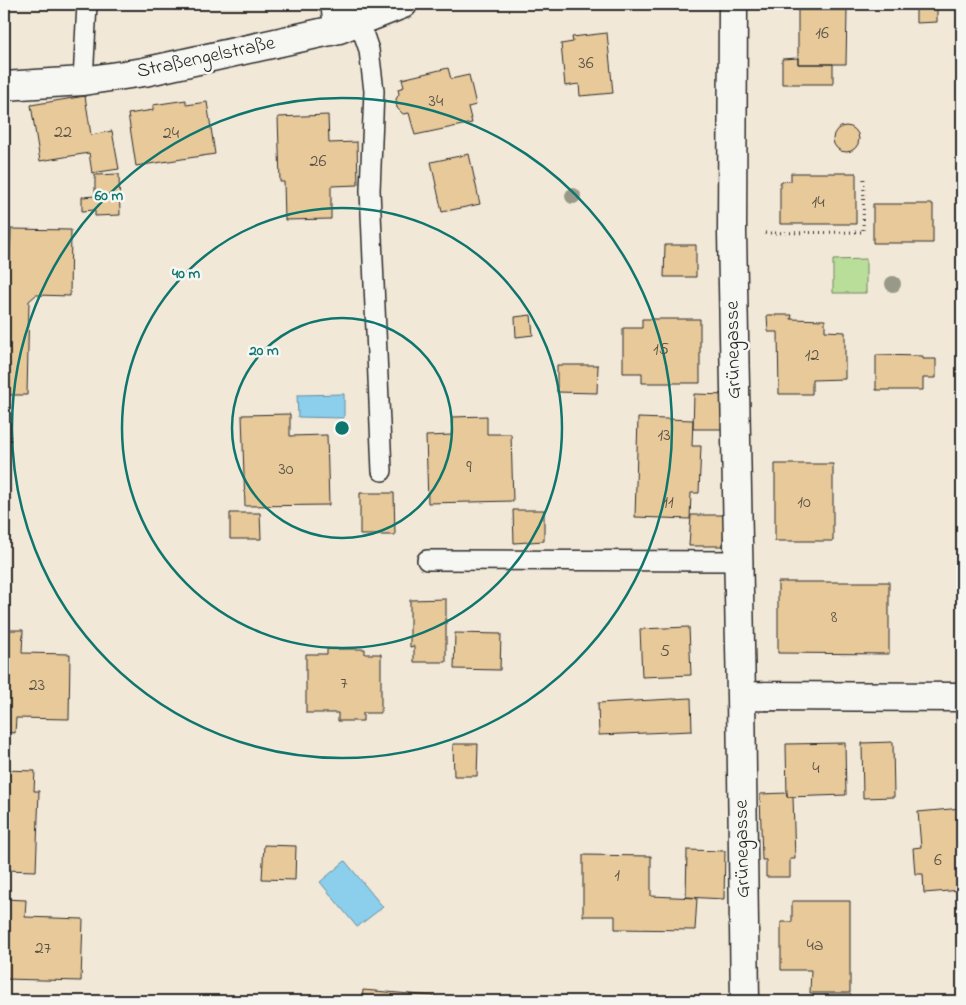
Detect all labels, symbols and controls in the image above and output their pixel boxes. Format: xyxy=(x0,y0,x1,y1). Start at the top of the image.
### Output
house number: 16 xyxy=(815,21,829,47)
street label: Straßengelstraße xyxy=(134,29,278,88)
house number: 36 xyxy=(578,51,594,77)
house number: 34 xyxy=(429,89,444,115)
house number: 22 xyxy=(54,120,72,146)
house number: 24 xyxy=(163,121,180,147)
house number: 26 xyxy=(310,149,327,175)
text: 60 m xyxy=(94,185,124,207)
house number: 14 xyxy=(811,190,825,216)
text: 40 m xyxy=(171,263,200,285)
street label: Grünegasse xyxy=(719,301,750,399)
house number: 15 xyxy=(653,337,669,363)
text: 20 m xyxy=(248,340,279,362)
house number: 12 xyxy=(805,343,819,369)
centre of rings xyxy=(333,419,351,437)
house number: 13 xyxy=(657,423,671,449)
house number: 9 xyxy=(466,455,472,481)
house number: 30 xyxy=(278,457,294,483)
house number: 11 xyxy=(662,490,674,516)
house number: 10 xyxy=(797,490,811,516)
house number: 8 xyxy=(831,605,838,631)
house number: 5 xyxy=(660,639,670,665)
house number: 7 xyxy=(340,671,348,697)
house number: 23 xyxy=(29,673,45,699)
house number: 4 xyxy=(812,756,820,782)
street label: Grünegasse xyxy=(728,800,759,898)
house number: 6 xyxy=(934,848,942,874)
house number: 1 xyxy=(614,863,620,889)
house number: 4a xyxy=(806,933,824,959)
house number: 27 xyxy=(35,936,52,962)

